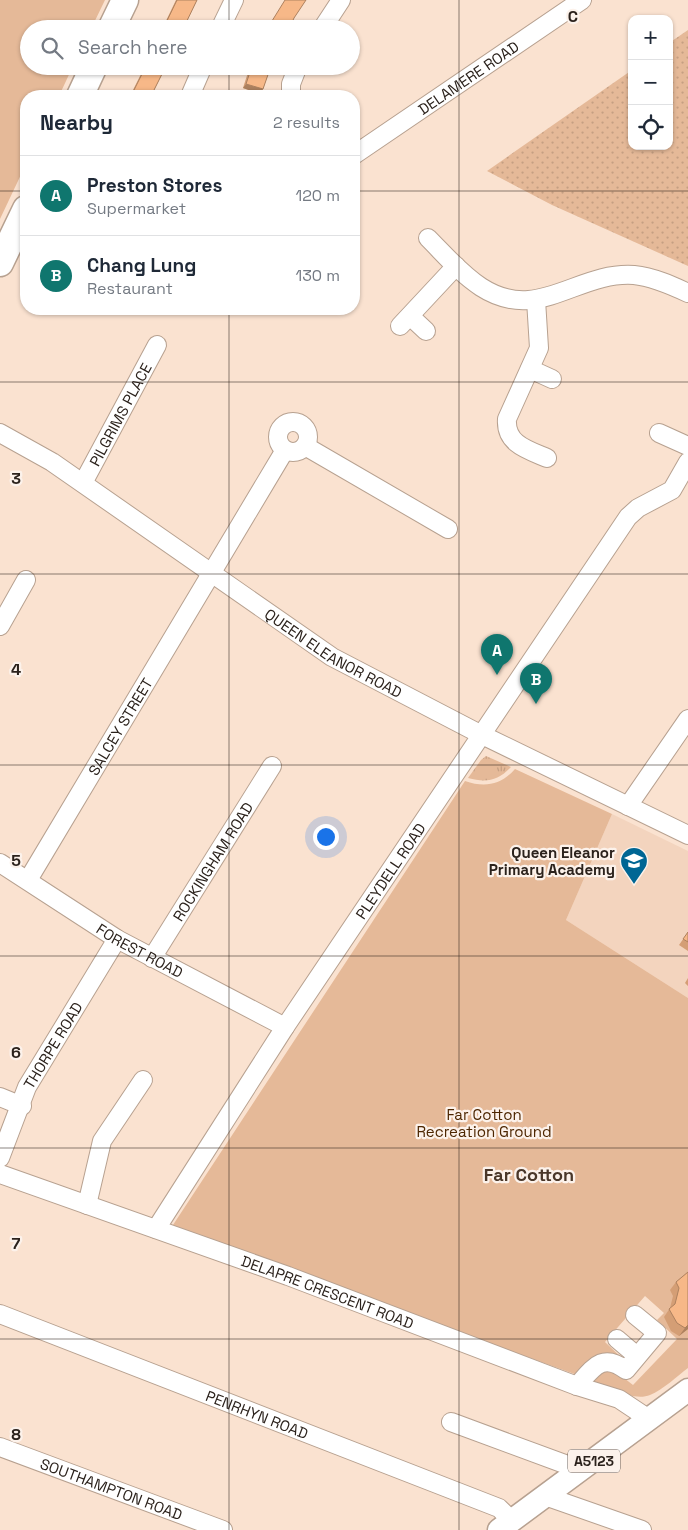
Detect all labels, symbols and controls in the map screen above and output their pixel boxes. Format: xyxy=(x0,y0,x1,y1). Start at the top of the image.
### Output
text: C xyxy=(568,6,578,27)
map controls xyxy=(628,15,673,150)
button: + xyxy=(628,15,673,60)
search box xyxy=(20,20,360,75)
icon: search xyxy=(38,34,66,62)
text: Search here xyxy=(78,35,188,60)
street label: DELAMERE ROAD xyxy=(414,36,522,118)
button: − xyxy=(628,60,673,105)
button: locate xyxy=(628,105,673,150)
text: Nearby xyxy=(40,109,113,136)
text: 2 results xyxy=(273,112,340,133)
text: Preston Stores xyxy=(87,173,222,198)
text: A xyxy=(51,185,61,206)
text: 120 m xyxy=(296,185,340,206)
text: Supermarket xyxy=(87,198,186,219)
text: Chang Lung xyxy=(87,253,196,278)
text: B xyxy=(51,265,61,286)
text: 130 m xyxy=(296,265,340,286)
text: Restaurant xyxy=(87,278,173,299)
street label: PILGRIMS PLACE xyxy=(84,359,155,469)
text: 3 xyxy=(11,468,21,489)
street label: QUEEN ELEANOR ROAD xyxy=(261,604,406,701)
pin: A xyxy=(481,634,513,675)
text: 4 xyxy=(11,659,21,680)
pin: B xyxy=(520,663,552,704)
street label: SALCEY STREET xyxy=(83,674,156,779)
street label: ROCKINGHAM ROAD xyxy=(168,798,257,924)
street label: PLEYDELL ROAD xyxy=(351,819,429,922)
your location xyxy=(313,824,339,850)
place label: Queen Eleanor Primary Academy xyxy=(489,843,615,879)
school or university icon: Queen Eleanor Primary Academy xyxy=(619,846,649,885)
text: 5 xyxy=(11,850,21,871)
street label: FOREST ROAD xyxy=(93,919,186,981)
street label: THORPE ROAD xyxy=(19,998,86,1092)
text: 6 xyxy=(11,1042,21,1063)
park label: Far Cotton Recreation Ground xyxy=(416,1105,552,1141)
district label: Far Cotton xyxy=(484,1163,574,1186)
text: 7 xyxy=(12,1233,21,1254)
street label: DELAPRE CRESCENT ROAD xyxy=(239,1251,417,1333)
street label: PENRHYN ROAD xyxy=(203,1385,311,1443)
text: 8 xyxy=(11,1424,21,1445)
road number: A5123 xyxy=(568,1450,620,1472)
street label: SOUTHAMPTON ROAD xyxy=(38,1453,185,1524)

